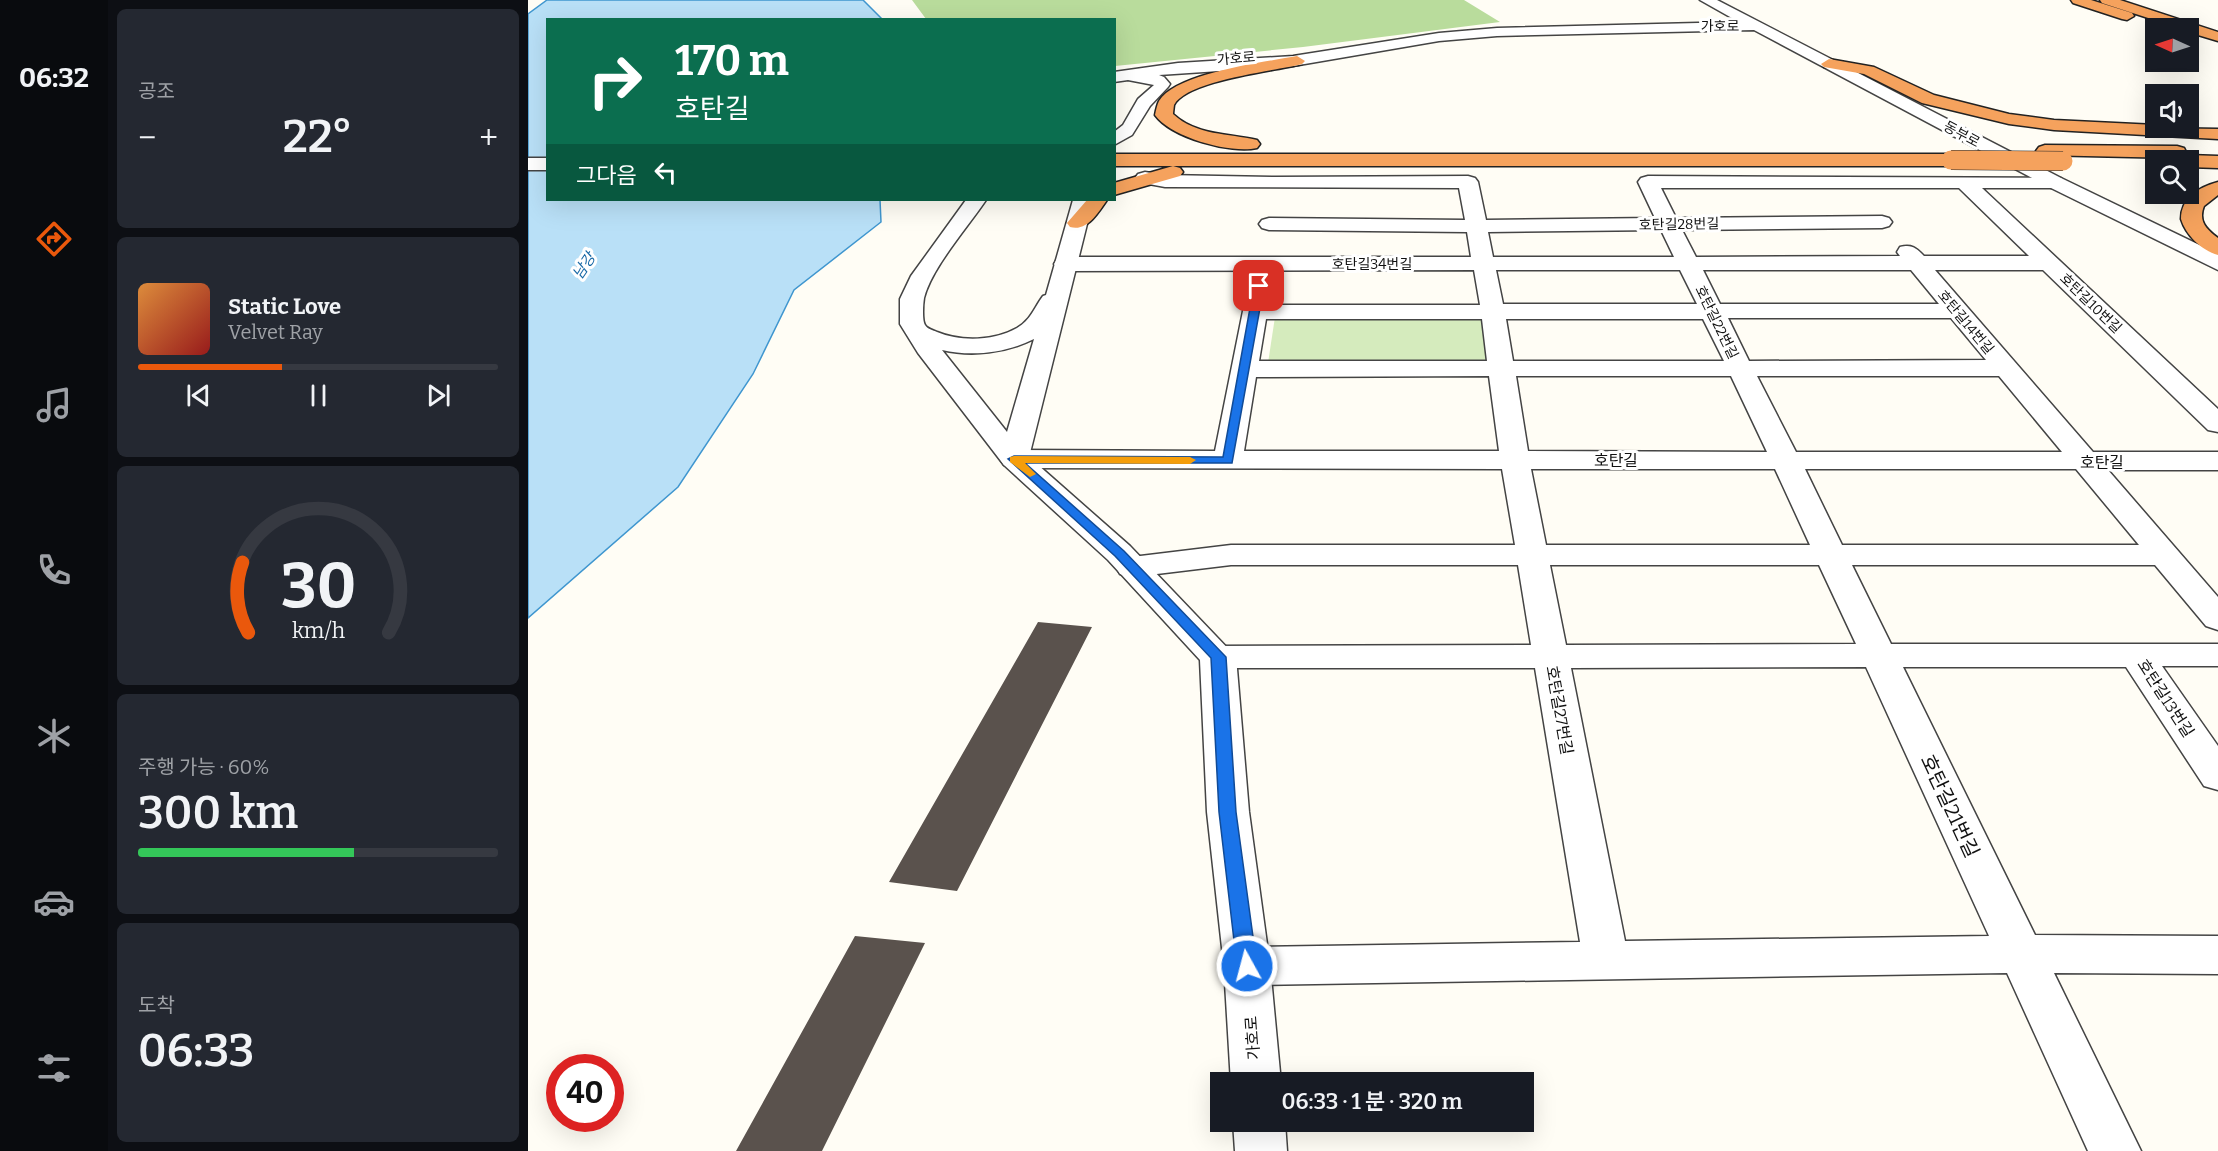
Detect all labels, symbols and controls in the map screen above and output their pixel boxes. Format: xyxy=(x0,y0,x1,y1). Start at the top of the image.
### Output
street label: 가호로 xyxy=(1701,18,1739,35)
north arrow xyxy=(2145,18,2199,72)
map controls xyxy=(2145,18,2199,204)
text: 170 m xyxy=(675,36,789,86)
icon: right xyxy=(576,42,654,120)
street label: 가호로 xyxy=(1216,48,1256,69)
text: 06:32 xyxy=(19,62,89,94)
text: 공조 xyxy=(138,79,175,103)
button: sound xyxy=(2145,84,2199,138)
text: 호탄길 xyxy=(675,93,750,125)
text: 22° xyxy=(283,110,353,164)
text: − xyxy=(138,118,156,158)
text: + xyxy=(479,118,498,158)
street label: 동부로 xyxy=(1941,118,1983,151)
button: search xyxy=(2145,150,2199,204)
icon: left xyxy=(649,156,682,189)
text: 그다음 xyxy=(576,162,637,189)
street label: 호탄길28번길 xyxy=(1639,215,1719,234)
icon: directions xyxy=(33,218,75,260)
water label: 남강 xyxy=(569,248,600,282)
street label: 호탄길34번길 xyxy=(1332,256,1412,273)
pin xyxy=(1233,260,1284,311)
icon: arrive xyxy=(1242,269,1275,302)
street label: 호탄길10번길 xyxy=(2056,270,2125,337)
street label: 호탄길22번길 xyxy=(1691,283,1742,362)
street label: 호탄길14번길 xyxy=(1934,287,1997,358)
text: Static Love xyxy=(228,293,341,320)
text: Velvet Ray xyxy=(228,320,323,344)
icon: previous xyxy=(182,379,215,412)
icon: pause xyxy=(302,379,335,412)
icon: next xyxy=(422,379,455,412)
icon: music xyxy=(33,384,75,426)
street label: 호탄길 xyxy=(1594,451,1638,470)
street label: 호탄길 xyxy=(2080,453,2124,472)
icon: phone xyxy=(33,549,75,591)
text: 30 xyxy=(280,549,356,624)
text: km/h xyxy=(291,618,345,644)
street label: 호탄길13번길 xyxy=(2133,656,2198,741)
street label: 호탄길27번길 xyxy=(1542,664,1577,756)
icon: climate xyxy=(33,715,75,757)
street label: 호탄길21번길 xyxy=(1916,751,1984,861)
text: 주행 가능 · 60% xyxy=(138,755,269,779)
text: 300 km xyxy=(138,786,298,840)
icon: car xyxy=(33,881,75,923)
position arrow xyxy=(1215,934,1279,998)
text: 도착 xyxy=(138,993,175,1017)
street label: 가호로 xyxy=(1241,1015,1264,1061)
text: 06:33 xyxy=(138,1024,254,1078)
icon: filters xyxy=(33,1047,75,1089)
speed limit sign: 40 xyxy=(546,1054,624,1132)
text: 06:33 · 1 분 · 320 m xyxy=(1282,1088,1462,1115)

